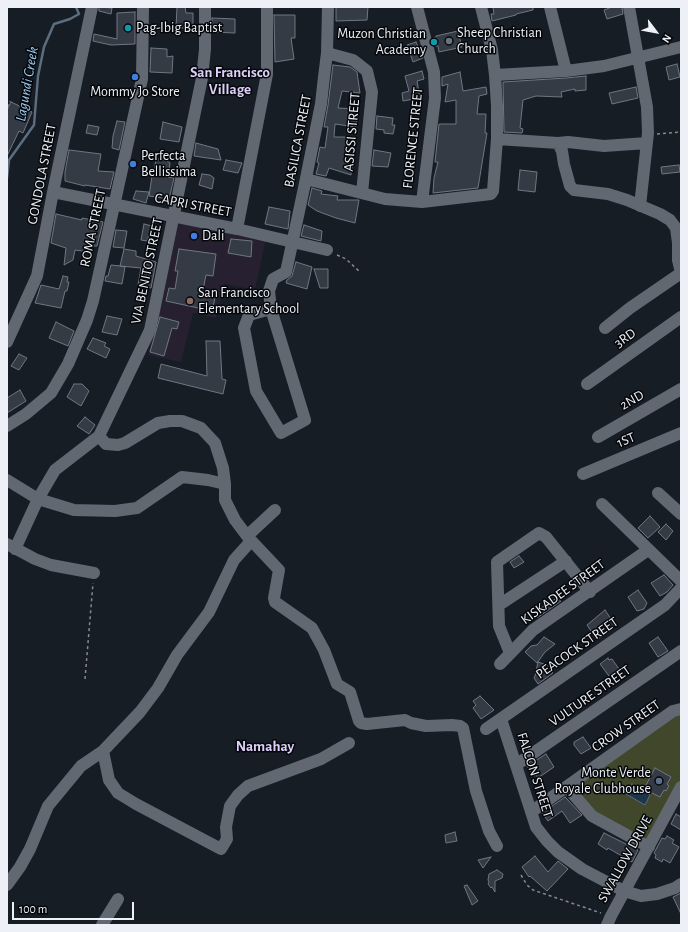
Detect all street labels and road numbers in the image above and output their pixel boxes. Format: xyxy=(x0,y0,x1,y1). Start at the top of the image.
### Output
street label: FLORENCE STREET xyxy=(399,86,427,190)
street label: ASISSI STREET xyxy=(340,92,364,172)
street label: BASILICA STREET xyxy=(281,93,315,189)
street label: GONDOLA STREET xyxy=(24,122,60,226)
street label: ROMA STREET xyxy=(77,187,109,269)
street label: CAPRI STREET xyxy=(153,189,233,221)
street label: VIA BENITO STREET xyxy=(128,216,166,326)
street label: 3RD xyxy=(611,325,639,351)
street label: 2ND xyxy=(617,386,647,414)
street label: 1ST xyxy=(614,429,638,451)
street label: KISKADEE STREET xyxy=(518,556,608,628)
street label: PEACOCK STREET xyxy=(533,613,621,683)
street label: VULTURE STREET xyxy=(546,662,634,730)
street label: CROW STREET xyxy=(589,696,663,756)
street label: FALCON STREET xyxy=(513,730,557,820)
street label: SWALLOW DRIVE xyxy=(594,813,656,905)

